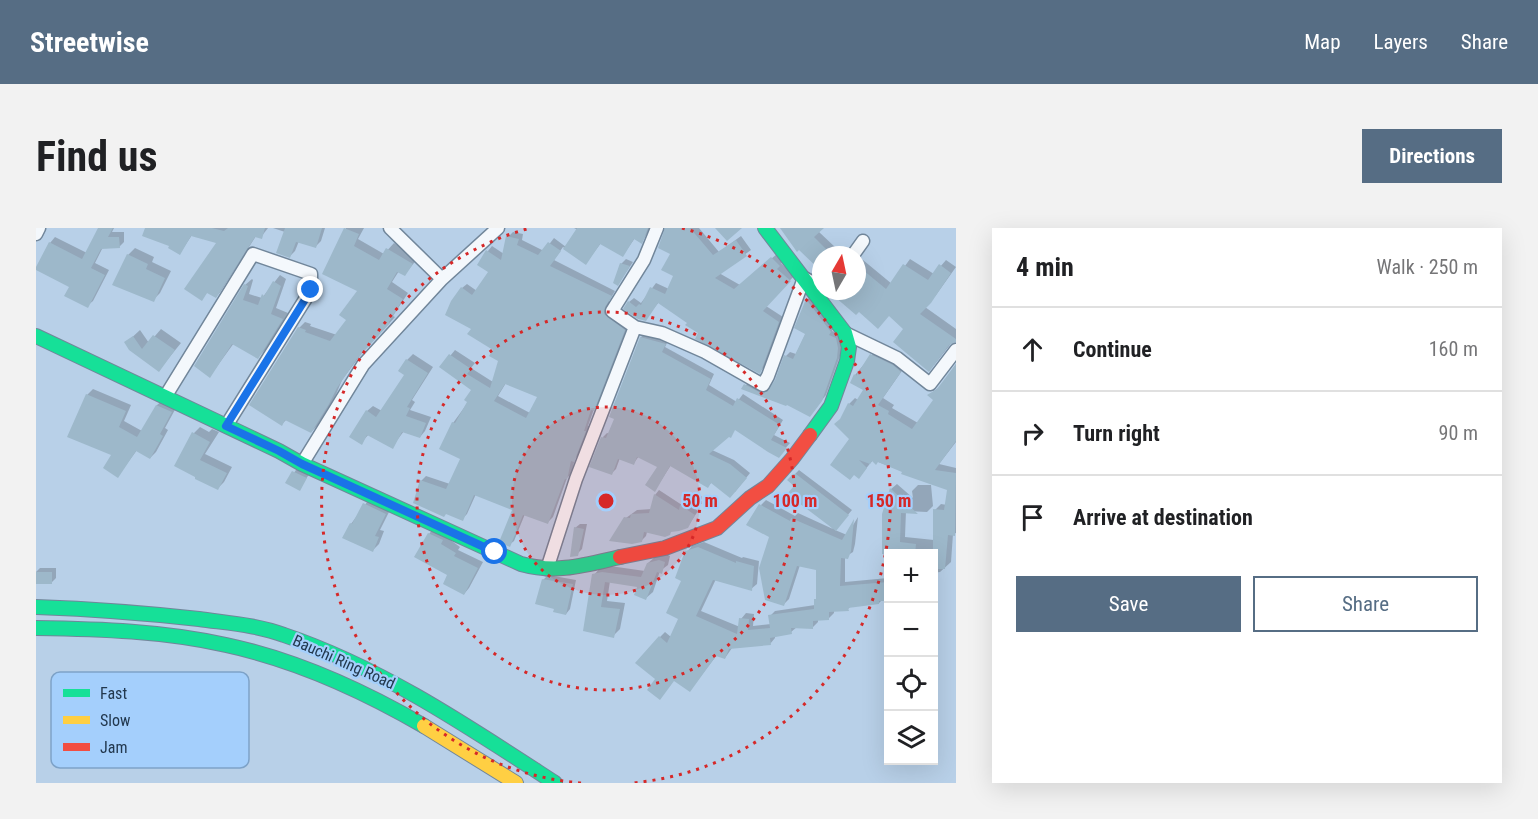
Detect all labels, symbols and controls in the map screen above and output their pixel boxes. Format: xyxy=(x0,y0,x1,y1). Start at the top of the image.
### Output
text: Streetwise xyxy=(30,26,149,59)
text: Map xyxy=(1304,30,1341,54)
text: Layers xyxy=(1374,30,1428,54)
text: Share xyxy=(1461,30,1508,54)
button: Directions xyxy=(1362,129,1502,183)
text: Find us xyxy=(36,132,157,181)
north arrow xyxy=(812,246,866,300)
text: 4 min xyxy=(1016,252,1074,282)
text: Walk · 250 m xyxy=(1377,255,1478,279)
route end xyxy=(297,276,323,302)
icon: ahead xyxy=(1016,333,1049,366)
text: Continue xyxy=(1073,337,1152,362)
text: 160 m xyxy=(1429,337,1478,361)
icon: right xyxy=(1016,417,1049,450)
text: Turn right xyxy=(1073,421,1160,446)
text: 90 m xyxy=(1439,421,1478,445)
text: 50 m xyxy=(682,490,718,511)
text: 100 m xyxy=(773,490,817,511)
text: 150 m xyxy=(867,490,911,511)
centre of rings xyxy=(596,491,616,511)
icon: arrive xyxy=(1016,501,1049,534)
text: Arrive at destination xyxy=(1073,505,1253,530)
route start xyxy=(481,538,507,564)
map controls xyxy=(884,549,938,765)
button: + xyxy=(884,549,938,603)
button: Save xyxy=(1016,576,1241,632)
button: Share xyxy=(1253,576,1478,632)
button: − xyxy=(884,603,938,657)
street label: Bauchi Ring Road xyxy=(290,631,398,693)
button: locate xyxy=(884,657,938,711)
legend xyxy=(51,672,249,768)
text: Fast xyxy=(100,684,127,703)
text: Slow xyxy=(100,711,130,730)
button: layers xyxy=(884,711,938,765)
text: Jam xyxy=(100,738,127,757)

